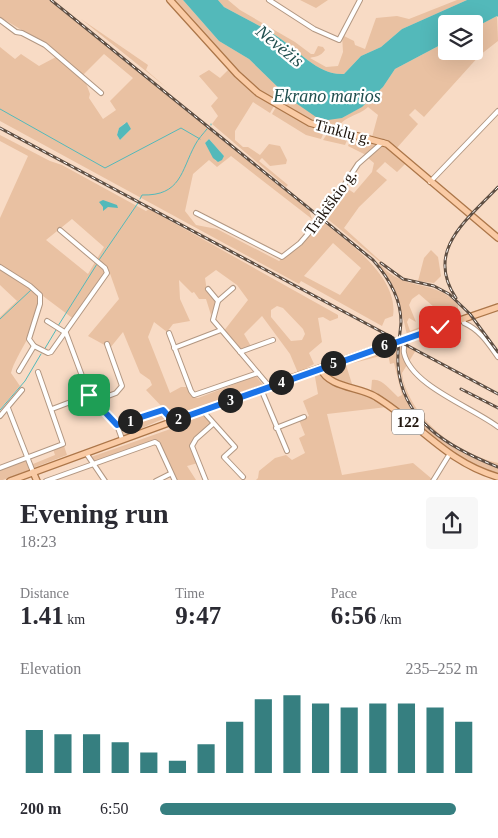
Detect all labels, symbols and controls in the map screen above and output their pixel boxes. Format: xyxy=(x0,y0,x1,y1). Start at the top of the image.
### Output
map controls xyxy=(438,15,483,60)
button: layers xyxy=(438,15,483,60)
water label: Nevėžis xyxy=(252,20,308,71)
water label: Ekrano marios xyxy=(272,86,381,106)
street label: Tinklų g. xyxy=(312,116,373,148)
street label: Trakiškio g. xyxy=(301,166,361,239)
pin xyxy=(419,306,461,348)
icon: check xyxy=(426,313,454,341)
pin: 6 xyxy=(372,332,396,358)
text: 6 xyxy=(381,338,388,353)
pin: 5 xyxy=(320,350,346,376)
text: 5 xyxy=(330,356,337,371)
pin: 4 xyxy=(268,370,294,394)
pin xyxy=(68,374,110,416)
text: 4 xyxy=(278,375,285,390)
icon: arrive xyxy=(75,381,103,409)
pin: 3 xyxy=(218,388,242,412)
text: 3 xyxy=(227,393,234,408)
pin: 2 xyxy=(166,406,190,432)
pin: 1 xyxy=(118,408,142,434)
road number: 122 xyxy=(392,410,424,434)
text: 2 xyxy=(175,412,182,427)
text: 1 xyxy=(127,414,134,429)
button: share xyxy=(426,497,478,549)
text: Evening run xyxy=(20,498,169,529)
text: 18:23 xyxy=(20,533,56,550)
text: Distance xyxy=(20,586,69,601)
text: Time xyxy=(175,586,204,601)
text: Pace xyxy=(331,586,357,601)
text: 1.41 xyxy=(20,602,64,629)
text: 9:47 xyxy=(175,602,221,629)
text: 6:56 xyxy=(331,602,376,629)
text: km xyxy=(64,612,85,627)
text: /km xyxy=(376,612,402,627)
text: Elevation xyxy=(20,660,81,677)
text: 235–252 m xyxy=(406,660,478,677)
text: 200 m xyxy=(20,800,61,817)
text: 6:50 xyxy=(100,800,128,817)

